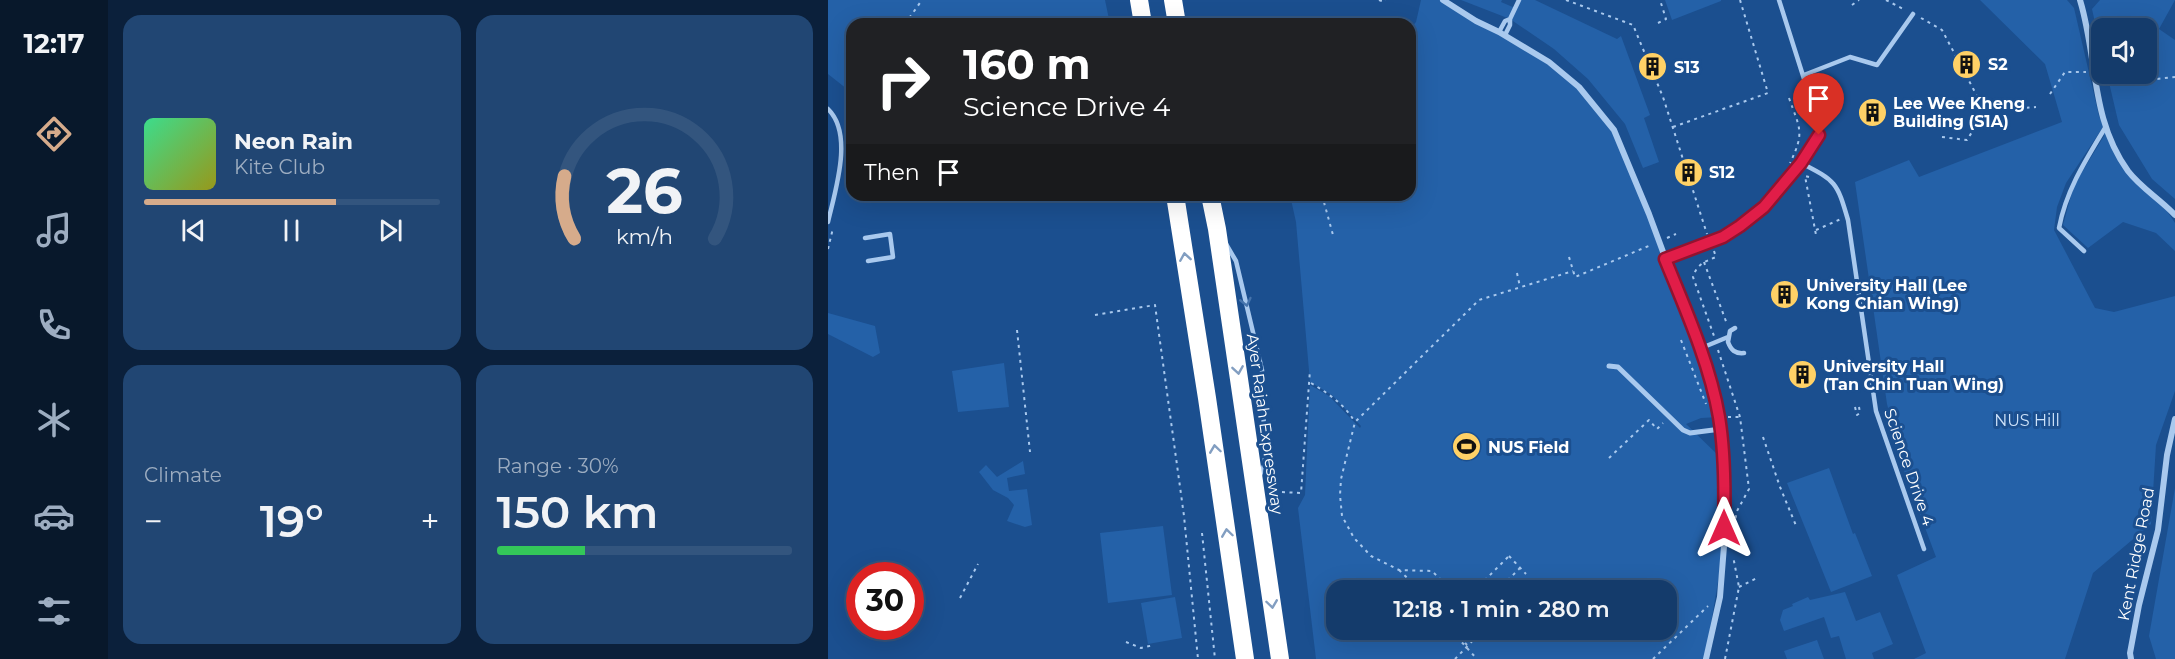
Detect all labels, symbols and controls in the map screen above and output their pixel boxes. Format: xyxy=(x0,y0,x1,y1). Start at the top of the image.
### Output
map controls xyxy=(2091,18,2157,84)
button: sound xyxy=(2091,18,2157,84)
text: 12:17 xyxy=(24,27,84,60)
text: 160 m xyxy=(963,38,1091,90)
icon: right xyxy=(864,42,942,120)
building icon: S2 xyxy=(1951,48,1983,80)
building icon: S13 xyxy=(1637,51,1669,83)
place label: S2 xyxy=(1988,55,2008,74)
place label: S13 xyxy=(1674,58,1700,77)
pin xyxy=(1793,73,1844,135)
icon: arrive xyxy=(1802,82,1835,115)
text: Science Drive 4 xyxy=(963,90,1170,123)
place label: Lee Wee Kheng Building (S1A) xyxy=(1893,94,2025,131)
building icon: Lee Wee Kheng Building (S1A) xyxy=(1856,96,1888,128)
icon: directions xyxy=(33,113,75,155)
text: Neon Rain xyxy=(234,128,353,155)
text: 26 xyxy=(606,154,683,230)
text: Kite Club xyxy=(234,155,325,179)
icon: arrive xyxy=(932,156,965,189)
building icon: S12 xyxy=(1672,156,1704,188)
text: Then xyxy=(864,159,920,186)
place label: S12 xyxy=(1709,163,1735,182)
icon: music xyxy=(33,209,75,251)
icon: previous xyxy=(177,214,210,247)
icon: pause xyxy=(275,214,308,247)
icon: next xyxy=(374,214,407,247)
text: km/h xyxy=(616,224,673,250)
one-way arrow xyxy=(1179,252,1191,261)
place label: University Hall (Lee Kong Chian Wing) xyxy=(1806,276,1967,313)
building icon: University Hall (Lee Kong Chian Wing) xyxy=(1769,278,1801,310)
one-way arrow xyxy=(1239,297,1252,307)
icon: phone xyxy=(33,304,75,346)
street label: Ayer Rajah Expressway xyxy=(1243,332,1287,516)
place label: University Hall (Tan Chin Tuan Wing) xyxy=(1823,357,2004,394)
building icon: University Hall (Tan Chin Tuan Wing) xyxy=(1786,359,1818,391)
one-way arrow xyxy=(1231,366,1243,375)
icon: climate xyxy=(33,399,75,441)
street label: Science Drive 4 xyxy=(1880,406,1938,529)
park label: NUS Hill xyxy=(1994,411,2060,430)
sports icon: NUS Field xyxy=(1451,431,1483,463)
place label: NUS Field xyxy=(1488,438,1569,457)
one-way arrow xyxy=(1209,445,1221,454)
text: Range · 30% xyxy=(497,454,619,478)
text: Climate xyxy=(144,463,222,487)
text: 150 km xyxy=(497,484,658,539)
street label: Kent Ridge Road xyxy=(2114,486,2158,622)
text: 19° xyxy=(260,493,324,548)
icon: car xyxy=(33,495,75,537)
position arrow xyxy=(1692,496,1756,560)
text: − xyxy=(144,501,163,541)
text: + xyxy=(421,501,440,541)
one-way arrow xyxy=(1221,528,1233,538)
speed limit sign: 30 xyxy=(846,562,924,640)
icon: filters xyxy=(33,590,75,632)
text: 12:18 · 1 min · 280 m xyxy=(1393,596,1610,623)
one-way arrow xyxy=(1265,599,1277,609)

